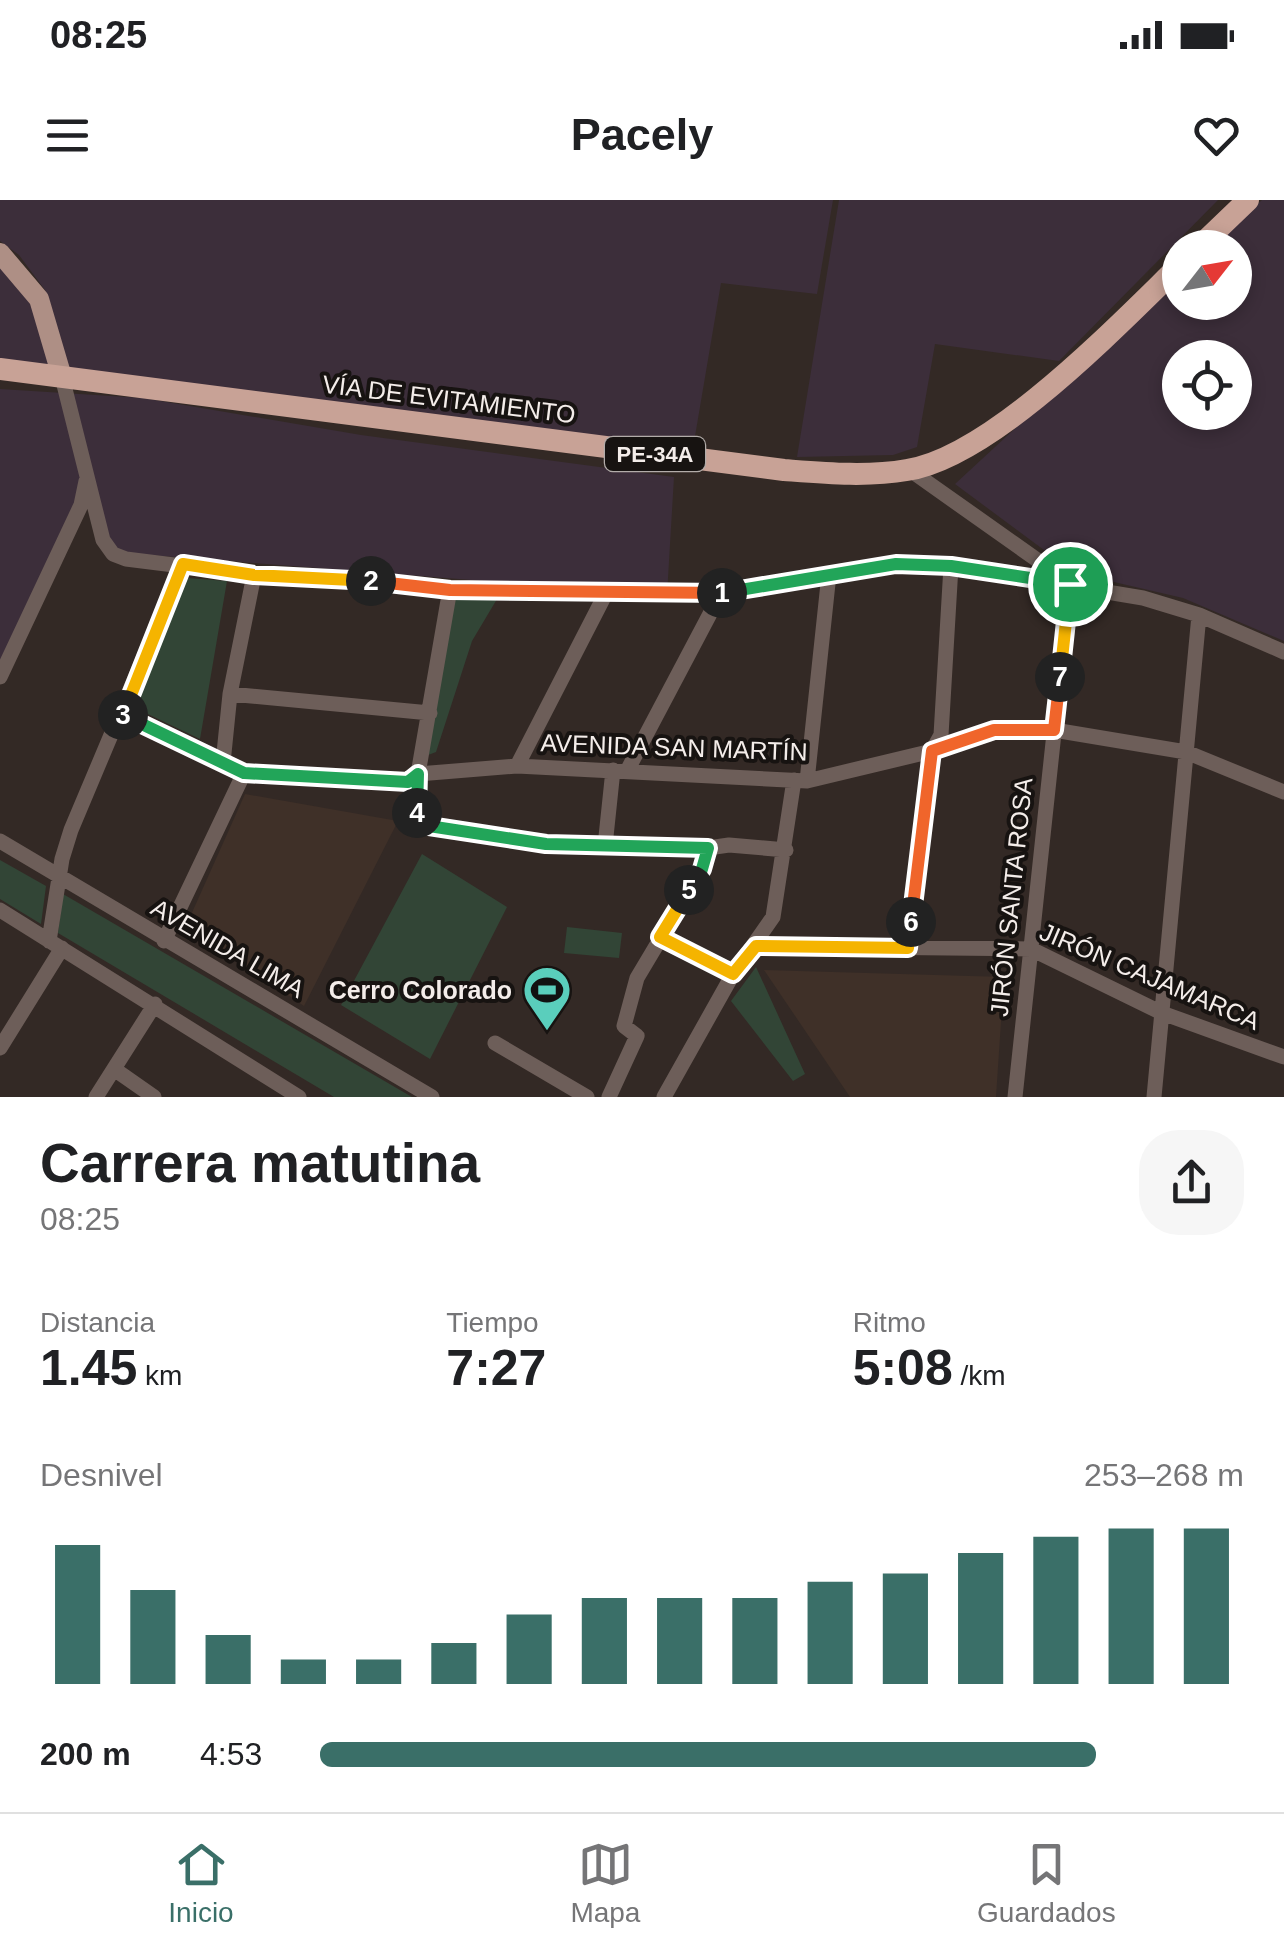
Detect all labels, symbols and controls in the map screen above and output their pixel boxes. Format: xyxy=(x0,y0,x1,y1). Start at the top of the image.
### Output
text: 08:25 xyxy=(50,14,147,56)
icon: menu xyxy=(40,108,95,163)
icon: heart xyxy=(1189,108,1244,163)
text: Pacely xyxy=(571,109,713,160)
north arrow xyxy=(1162,230,1252,320)
map controls xyxy=(1162,230,1252,430)
button: locate xyxy=(1162,340,1252,430)
street label: VÍA DE EVITAMIENTO xyxy=(321,370,577,428)
road number: PE-34A xyxy=(605,437,705,471)
pin xyxy=(1028,542,1113,627)
pin: 2 xyxy=(346,556,396,606)
icon: arrive xyxy=(1043,557,1098,612)
text: 2 xyxy=(363,565,379,596)
pin: 1 xyxy=(697,568,747,618)
text: 1 xyxy=(714,577,730,608)
pin: 7 xyxy=(1035,652,1085,702)
text: 7 xyxy=(1052,661,1068,692)
pin: 3 xyxy=(98,690,148,740)
text: 3 xyxy=(115,699,131,730)
street label: AVENIDA SAN MARTÍN xyxy=(540,728,808,766)
street label: JIRÓN SANTA ROSA xyxy=(985,776,1037,1018)
pin: 4 xyxy=(392,788,442,838)
text: 4 xyxy=(409,797,425,828)
pin: 5 xyxy=(664,865,714,915)
text: 5 xyxy=(681,874,697,905)
street label: AVENIDA LIMA xyxy=(147,893,310,1003)
pin: 6 xyxy=(886,897,936,947)
text: 6 xyxy=(903,906,919,937)
street label: JIRÓN CAJAMARCA xyxy=(1036,917,1264,1035)
sports icon: Cerro Colorado xyxy=(521,964,573,1032)
place label: Cerro Colorado xyxy=(329,976,512,1004)
button: share xyxy=(1139,1130,1244,1235)
text: Carrera matutina xyxy=(40,1132,480,1194)
text: 08:25 xyxy=(40,1201,120,1237)
text: Distancia xyxy=(40,1307,155,1338)
text: Tiempo xyxy=(446,1307,539,1338)
text: Ritmo xyxy=(853,1307,926,1338)
text: 1.45 xyxy=(40,1340,137,1396)
text: 7:27 xyxy=(446,1340,546,1396)
text: 5:08 xyxy=(853,1340,953,1396)
text: km xyxy=(137,1360,182,1391)
text: /km xyxy=(953,1360,1006,1391)
text: Desnivel xyxy=(40,1457,163,1493)
text: 253–268 m xyxy=(1084,1457,1244,1493)
text: 200 m xyxy=(40,1736,131,1772)
text: 4:53 xyxy=(200,1736,262,1772)
tab: Inicio xyxy=(168,1837,234,1929)
tab: Mapa xyxy=(570,1837,640,1929)
tab: Guardados xyxy=(977,1837,1116,1929)

